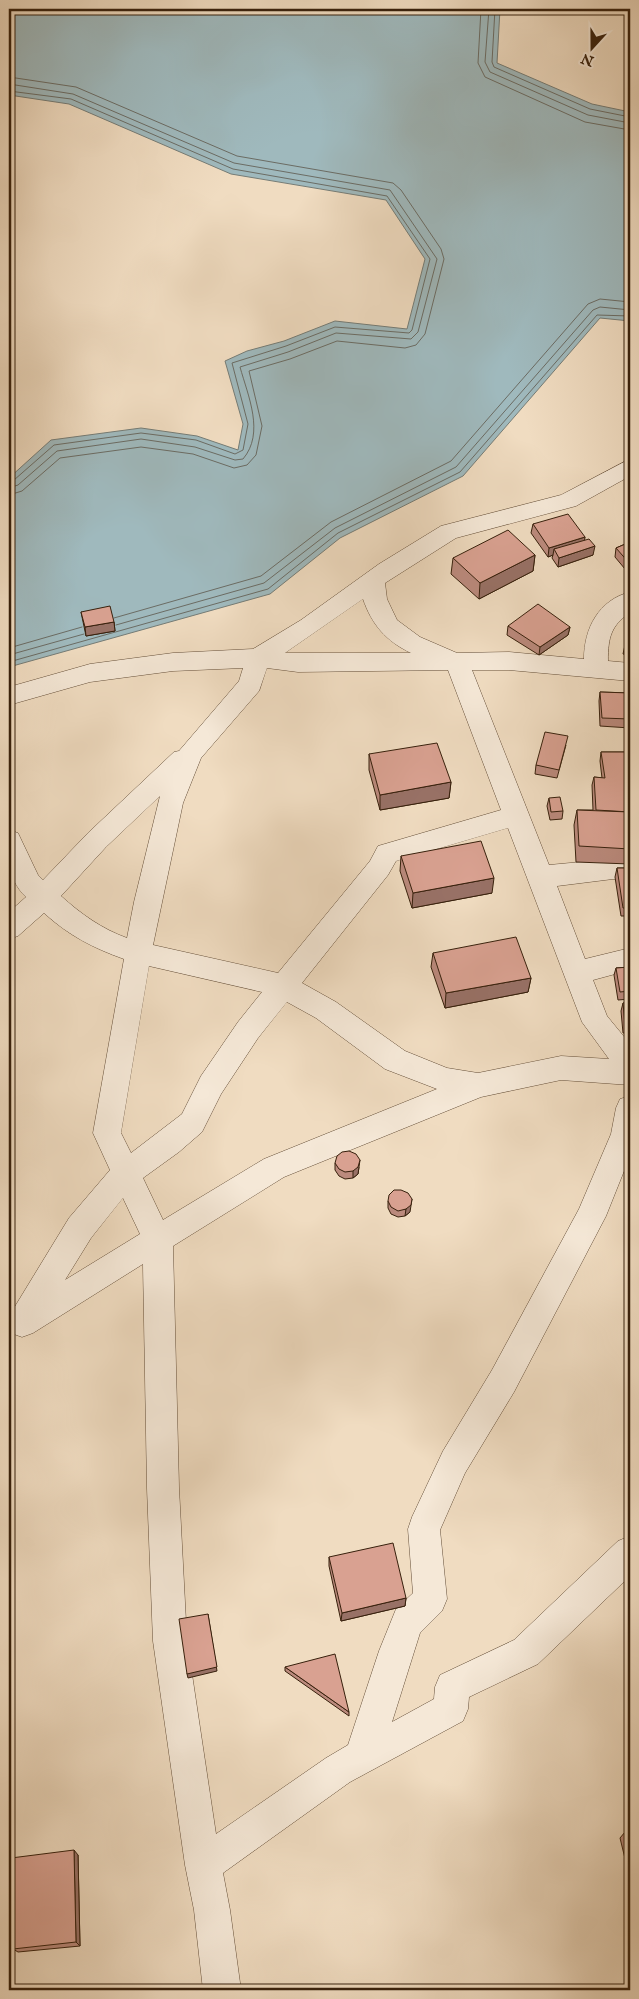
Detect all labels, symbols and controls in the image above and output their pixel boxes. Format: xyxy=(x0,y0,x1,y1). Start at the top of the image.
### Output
north arrow xyxy=(566,22,616,72)
text: N xyxy=(579,49,598,70)

